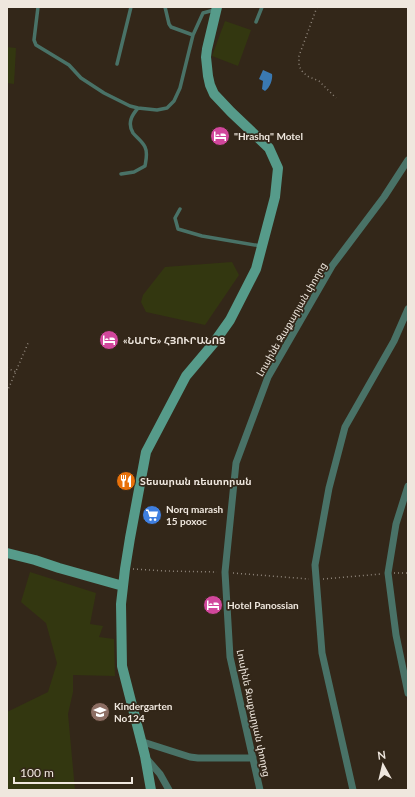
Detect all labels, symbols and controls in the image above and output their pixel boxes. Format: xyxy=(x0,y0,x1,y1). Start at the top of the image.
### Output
hotel icon: "Hrashq" Motel xyxy=(209,125,231,147)
place label: "Hrashq" Motel xyxy=(234,130,303,142)
street label: Լուսինե Զաքարյան փողոց xyxy=(253,260,329,378)
hotel icon: «ՆԱՐԵ» ՀՅՈՒՐԱՆՈՑ xyxy=(98,329,120,351)
place label: «ՆԱՐԵ» ՀՅՈՒՐԱՆՈՑ xyxy=(123,334,226,346)
restaurant icon: Տեսարան ռեստորան xyxy=(115,470,137,492)
place label: Տեսարան ռեստորան xyxy=(140,475,252,487)
place label: Norq marash 15 poxoc xyxy=(166,503,224,527)
supermarket icon: Norq marash 15 poxoc xyxy=(141,504,163,526)
hotel icon: Hotel Panossian xyxy=(202,594,224,616)
place label: Hotel Panossian xyxy=(227,599,299,611)
street label: Լուսինե Զաքարյան փողոց xyxy=(235,648,273,778)
place label: Kindergarten No124 xyxy=(114,700,173,724)
school or university icon: Kindergarten No124 xyxy=(89,701,111,723)
north arrow xyxy=(363,745,403,785)
text: N xyxy=(376,748,387,762)
scale bar xyxy=(14,759,132,785)
text: 100 m xyxy=(20,765,54,780)

